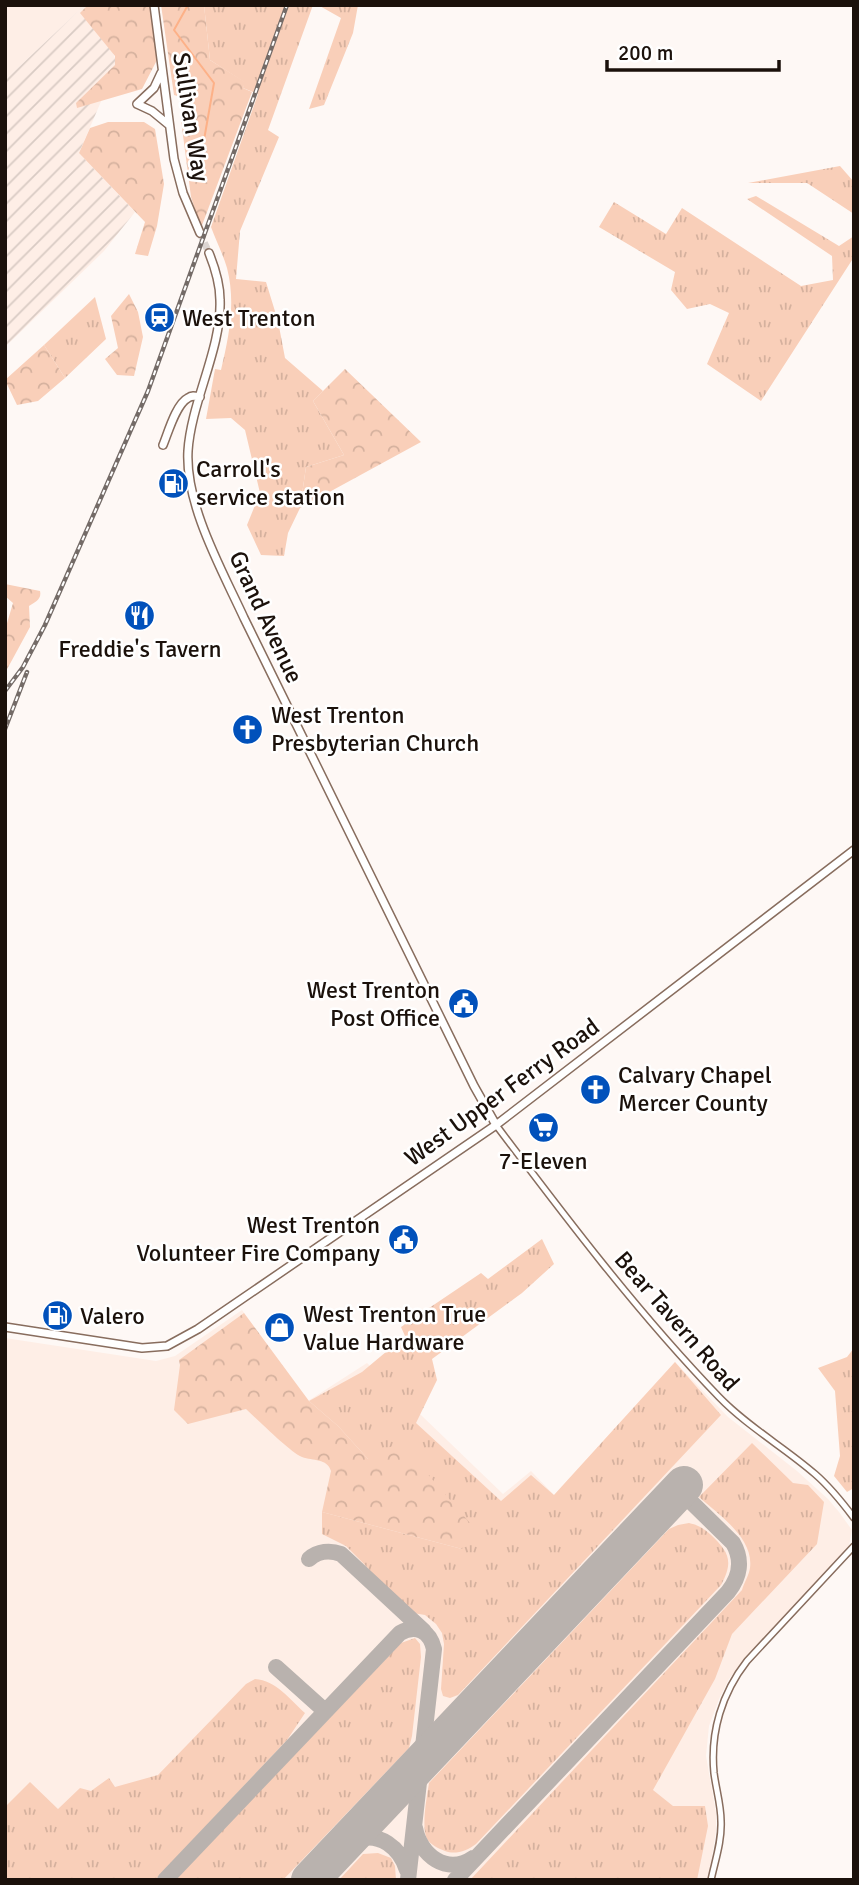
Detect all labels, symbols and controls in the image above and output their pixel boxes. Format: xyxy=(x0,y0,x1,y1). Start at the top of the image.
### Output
scale bar xyxy=(607,28,778,72)
text: 200 m xyxy=(618,40,673,66)
street label: Sullivan Way xyxy=(166,50,216,184)
station icon: West Trenton xyxy=(142,301,176,335)
place label: West Trenton xyxy=(182,303,316,333)
place label: Carroll's service station xyxy=(196,454,345,512)
fuel station icon: Carroll's service station xyxy=(156,466,190,500)
street label: Grand Avenue xyxy=(222,546,310,688)
restaurant icon: Freddie's Tavern xyxy=(123,598,157,632)
place label: Freddie's Tavern xyxy=(58,634,222,664)
place label: West Trenton Presbyterian Church xyxy=(271,700,479,758)
church icon: West Trenton Presbyterian Church xyxy=(231,712,265,746)
place label: West Trenton Post Office xyxy=(306,975,440,1033)
public building icon: West Trenton Post Office xyxy=(446,987,480,1021)
street label: West Upper Ferry Road xyxy=(399,1011,605,1173)
place label: Calvary Chapel Mercer County xyxy=(618,1060,772,1118)
church icon: Calvary Chapel Mercer County xyxy=(578,1072,612,1106)
supermarket icon: 7-Eleven xyxy=(526,1110,560,1144)
place label: 7-Eleven xyxy=(498,1146,588,1176)
place label: West Trenton Volunteer Fire Company xyxy=(136,1210,380,1268)
public building icon: West Trenton Volunteer Fire Company xyxy=(386,1222,420,1256)
street label: Bear Tavern Road xyxy=(608,1245,746,1397)
fuel station icon: Valero xyxy=(40,1299,74,1333)
place label: West Trenton True Value Hardware xyxy=(303,1299,486,1357)
place label: Valero xyxy=(80,1301,145,1331)
shop icon: West Trenton True Value Hardware xyxy=(263,1311,297,1345)

